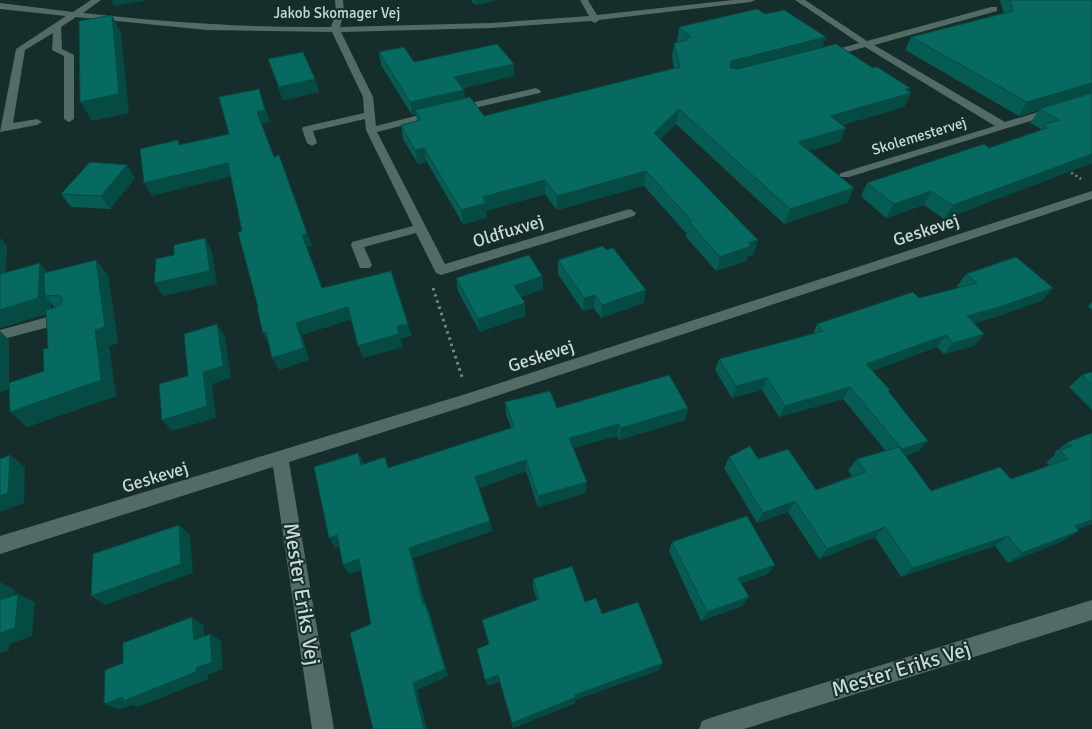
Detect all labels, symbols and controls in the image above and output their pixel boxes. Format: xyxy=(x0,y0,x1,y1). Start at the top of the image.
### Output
street label: Jakob Skomager Vej xyxy=(274,4,400,22)
street label: Skolemestervej xyxy=(869,113,969,159)
street label: Geskevej xyxy=(890,209,962,251)
street label: Oldfuxvej xyxy=(470,210,546,252)
street label: Geskevej xyxy=(505,335,577,377)
street label: Geskevej xyxy=(119,457,191,497)
street label: Mester Eriks Vej xyxy=(278,521,326,667)
street label: Mester Eriks Vej xyxy=(828,636,974,702)

